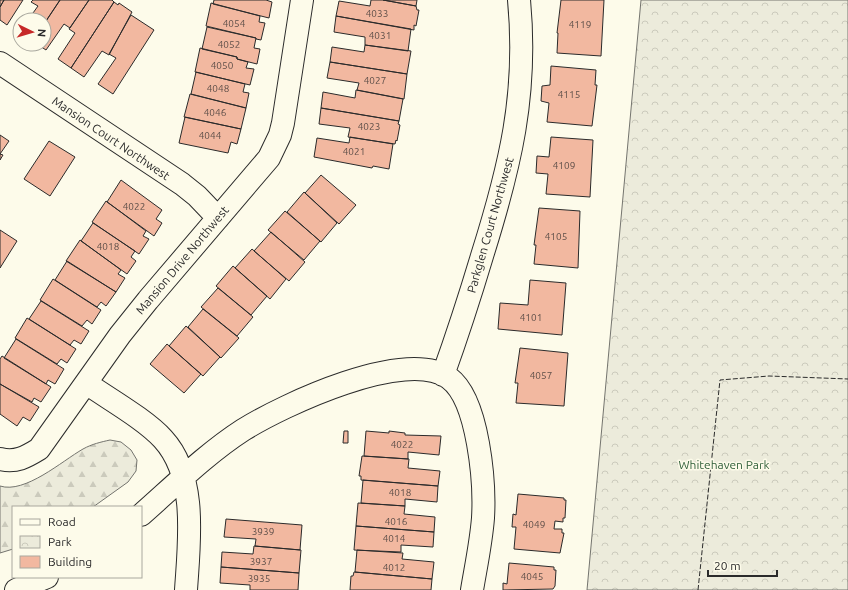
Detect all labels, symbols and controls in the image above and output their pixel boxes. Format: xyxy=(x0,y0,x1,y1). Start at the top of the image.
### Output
house number: 4033 xyxy=(366,8,388,19)
north arrow xyxy=(12,12,52,52)
house number: 4054 xyxy=(223,18,246,29)
house number: 4119 xyxy=(569,19,591,30)
text: N xyxy=(36,28,48,37)
house number: 4031 xyxy=(369,30,391,41)
house number: 4052 xyxy=(218,39,240,50)
house number: 4050 xyxy=(211,60,234,71)
house number: 4027 xyxy=(364,75,386,86)
house number: 4048 xyxy=(207,83,230,94)
house number: 4115 xyxy=(558,89,580,100)
street label: Mansion Court Northwest xyxy=(50,94,172,182)
house number: 4046 xyxy=(204,107,227,118)
house number: 4023 xyxy=(358,121,380,132)
house number: 4044 xyxy=(199,130,222,141)
house number: 4021 xyxy=(343,146,365,157)
street label: Parkglen Court Northwest xyxy=(464,155,516,294)
house number: 4109 xyxy=(553,160,575,171)
house number: 4022 xyxy=(123,201,145,212)
street label: Mansion Drive Northwest xyxy=(133,203,231,317)
house number: 4105 xyxy=(545,231,567,242)
house number: 4018 xyxy=(97,241,120,252)
house number: 4101 xyxy=(520,312,542,323)
house number: 4057 xyxy=(530,370,552,381)
house number: 4022 xyxy=(391,439,413,450)
park label: Whitehaven Park xyxy=(678,458,770,471)
house number: 4018 xyxy=(389,487,412,498)
legend xyxy=(12,506,142,578)
text: Road xyxy=(48,515,76,528)
house number: 4016 xyxy=(385,516,408,527)
house number: 4049 xyxy=(523,519,545,530)
house number: 3939 xyxy=(252,526,274,537)
house number: 4014 xyxy=(383,533,406,544)
text: Park xyxy=(48,535,72,548)
scale bar xyxy=(708,552,777,578)
text: Building xyxy=(48,555,92,568)
house number: 3937 xyxy=(250,556,272,567)
text: 20 m xyxy=(714,559,741,572)
house number: 4012 xyxy=(383,562,405,573)
house number: 4045 xyxy=(521,571,543,582)
house number: 3935 xyxy=(248,573,270,584)

